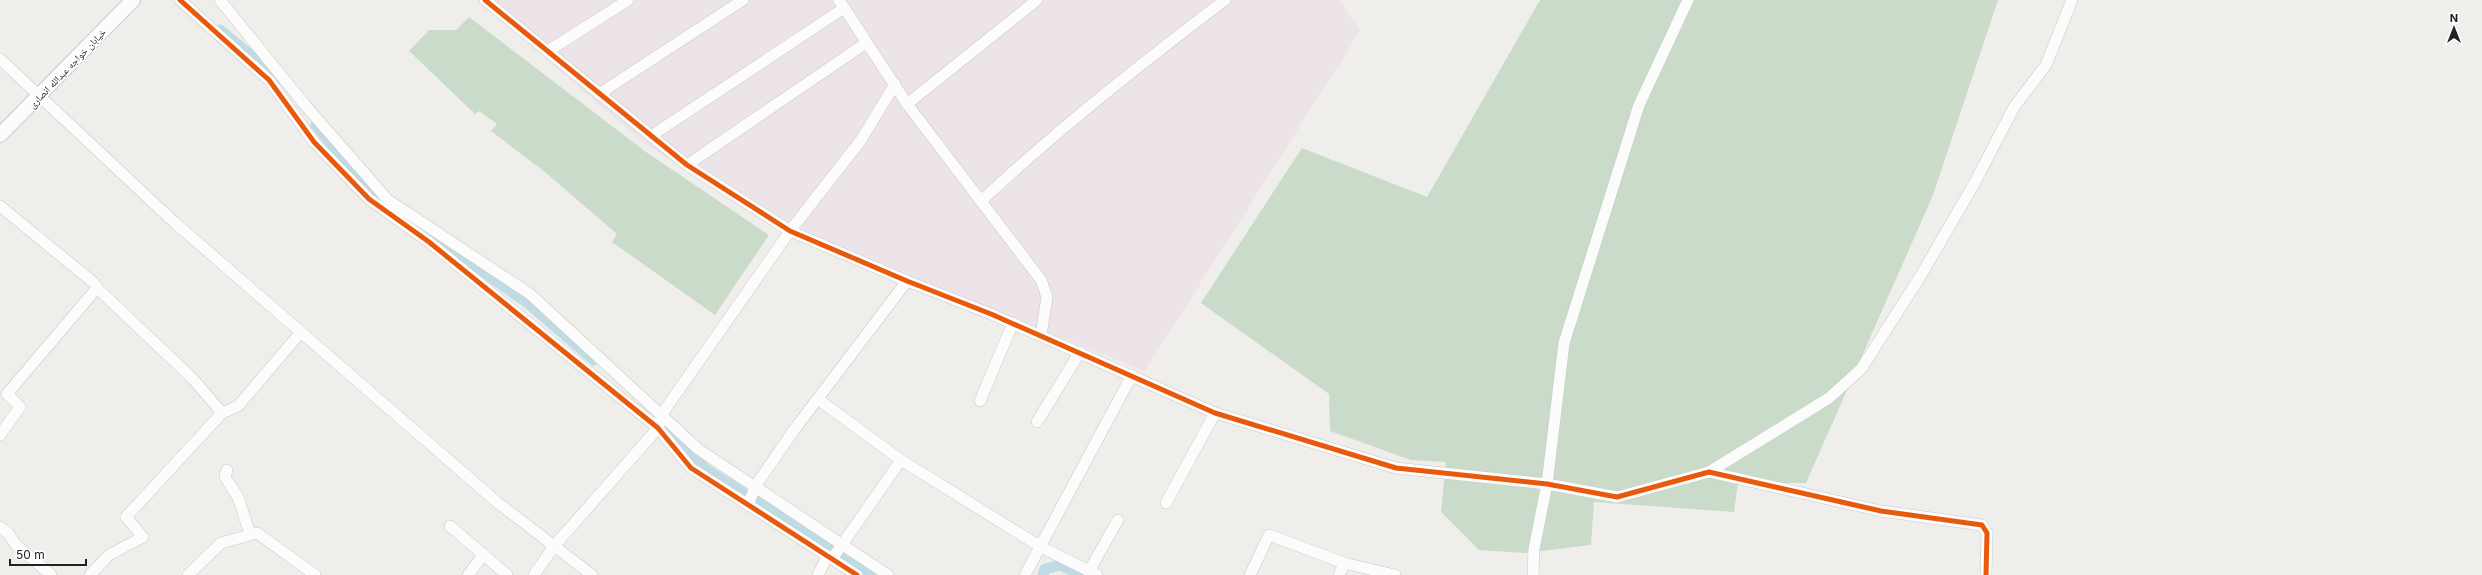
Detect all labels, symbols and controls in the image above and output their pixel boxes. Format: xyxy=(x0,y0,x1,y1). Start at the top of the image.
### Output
north arrow xyxy=(2434,8,2474,48)
text: N xyxy=(2450,11,2458,25)
street label: خیابان خواجه عبدالله انصاری xyxy=(26,25,109,111)
scale bar xyxy=(10,541,86,567)
text: 50 m xyxy=(16,547,45,562)

